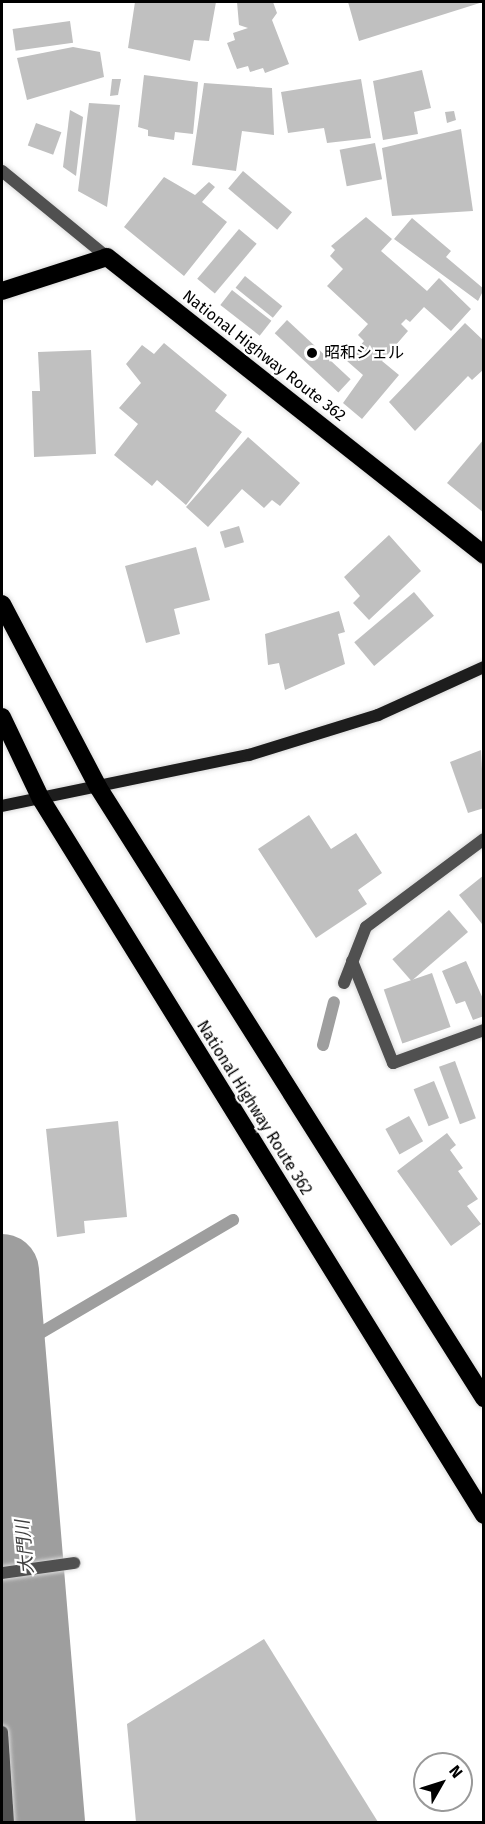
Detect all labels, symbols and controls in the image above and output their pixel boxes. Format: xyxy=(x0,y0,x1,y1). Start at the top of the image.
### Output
street label: National Highway Route 362 xyxy=(179,286,349,426)
place label: 昭和シェル xyxy=(324,343,404,363)
marker: 昭和シェル xyxy=(305,346,319,360)
street label: National Highway Route 362 xyxy=(192,1017,316,1199)
water label: 大門川 xyxy=(12,1519,38,1575)
north arrow xyxy=(413,1752,473,1812)
text: N xyxy=(445,1762,467,1782)

